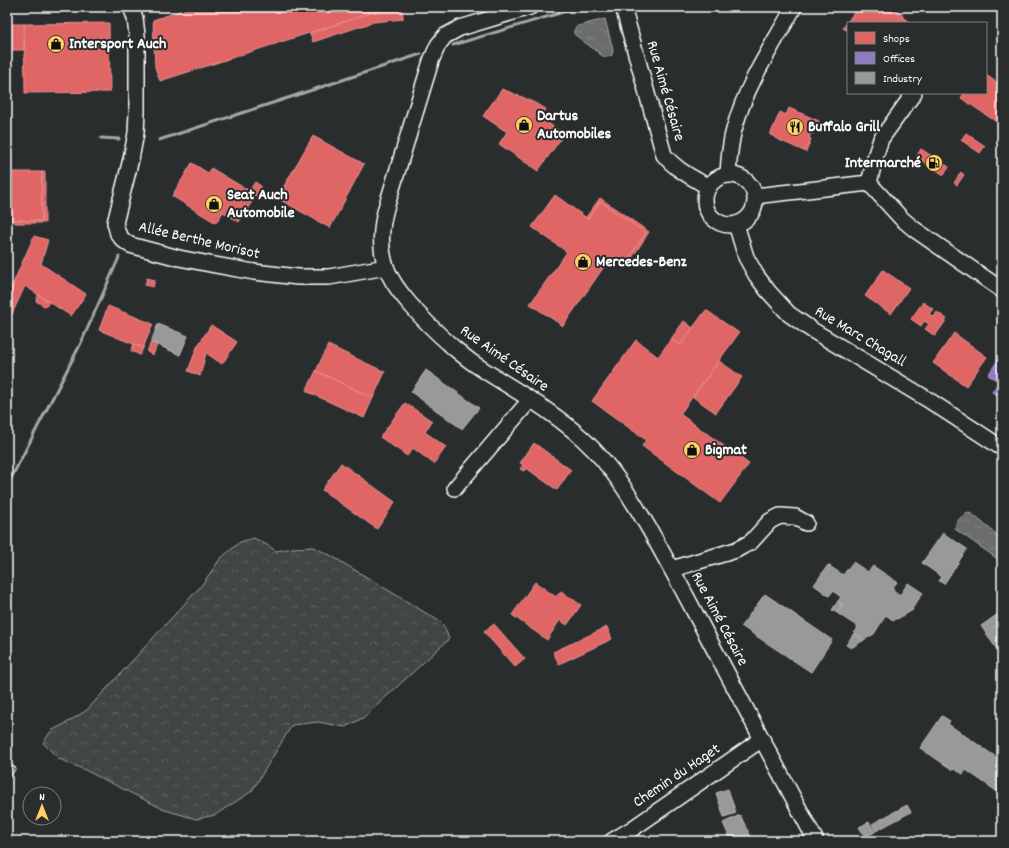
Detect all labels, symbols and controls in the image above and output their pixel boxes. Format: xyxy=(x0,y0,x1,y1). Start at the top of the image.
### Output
legend xyxy=(847,22,987,94)
text: Shops xyxy=(883,31,910,48)
place label: Intersport Auch xyxy=(69,33,166,56)
shop icon: Intersport Auch xyxy=(46,34,66,54)
street label: Rue Aimé Césaire xyxy=(640,38,690,144)
text: Offices xyxy=(883,51,915,68)
text: Industry xyxy=(883,71,923,88)
place label: Dartus Automobiles xyxy=(537,105,611,146)
shop icon: Dartus Automobiles xyxy=(514,115,534,135)
place label: Buffalo Grill xyxy=(808,116,880,139)
restaurant icon: Buffalo Grill xyxy=(785,117,805,137)
place label: Intermarché xyxy=(845,152,921,175)
fuel station icon: Intermarché xyxy=(924,153,944,173)
place label: Seat Auch Automobile xyxy=(227,184,294,225)
shop icon: Seat Auch Automobile xyxy=(204,194,224,214)
street label: Allée Berthe Morisot xyxy=(136,216,262,266)
place label: Mercedes-Benz xyxy=(596,251,688,274)
shop icon: Mercedes-Benz xyxy=(573,252,593,272)
street label: Rue Marc Chagall xyxy=(810,301,910,374)
street label: Rue Aimé Césaire xyxy=(455,320,553,398)
place label: Bigmat xyxy=(705,439,747,462)
shop icon: Bigmat xyxy=(682,440,702,460)
street label: Rue Aimé Césaire xyxy=(685,568,753,670)
street label: Chemin du Haget xyxy=(629,738,725,814)
north arrow xyxy=(22,786,62,826)
text: N xyxy=(39,790,45,806)

